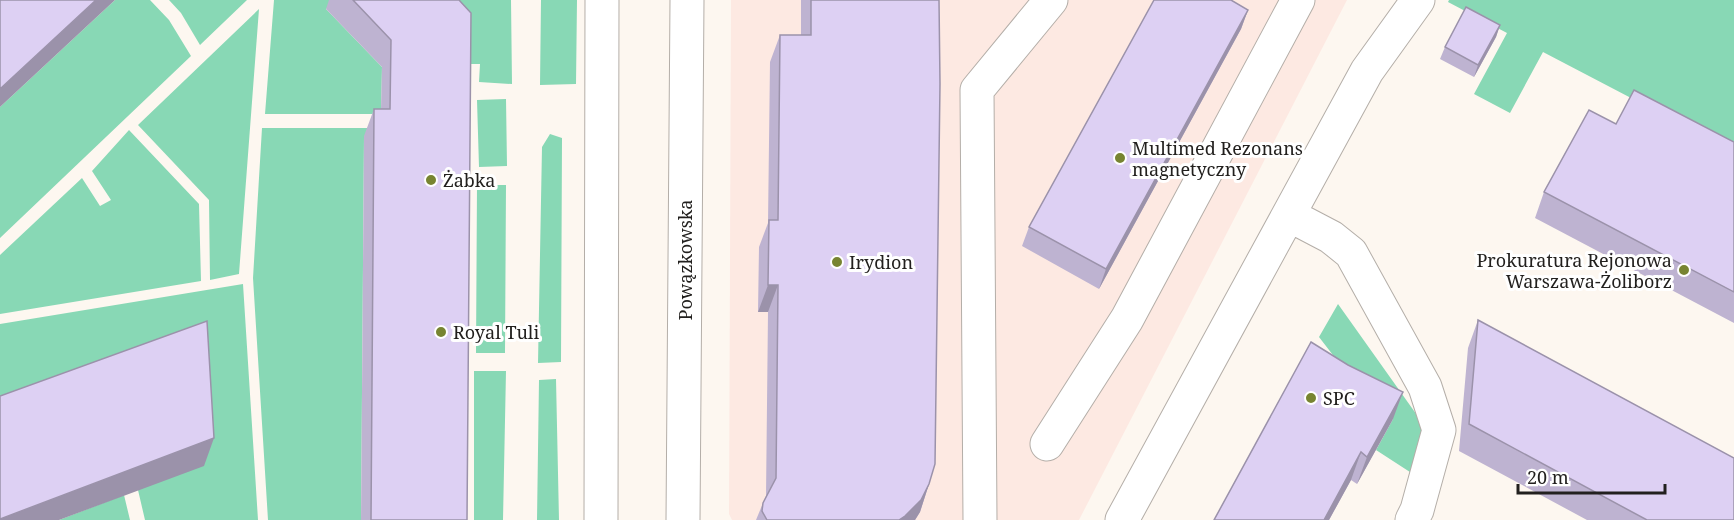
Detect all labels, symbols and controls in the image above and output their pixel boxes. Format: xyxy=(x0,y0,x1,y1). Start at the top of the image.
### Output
place label: Multimed Rezonans magnetyczny xyxy=(1132,136,1303,181)
marker: Multimed Rezonans magnetyczny xyxy=(1113,151,1127,165)
place label: Żabka xyxy=(443,168,496,192)
marker: Żabka xyxy=(424,173,438,187)
street label: Powązkowska xyxy=(673,200,697,320)
place label: Prokuratura Rejonowa Warszawa-Żoliborz xyxy=(1476,248,1672,293)
place label: Irydion xyxy=(849,250,913,274)
marker: Irydion xyxy=(830,255,844,269)
marker: Prokuratura Rejonowa Warszawa-Żoliborz xyxy=(1677,263,1691,277)
place label: Royal Tuli xyxy=(453,320,539,344)
marker: Royal Tuli xyxy=(434,325,448,339)
place label: SPC xyxy=(1323,386,1355,410)
marker: SPC xyxy=(1304,391,1318,405)
scale bar xyxy=(1518,457,1665,495)
text: 20 m xyxy=(1527,465,1569,489)

